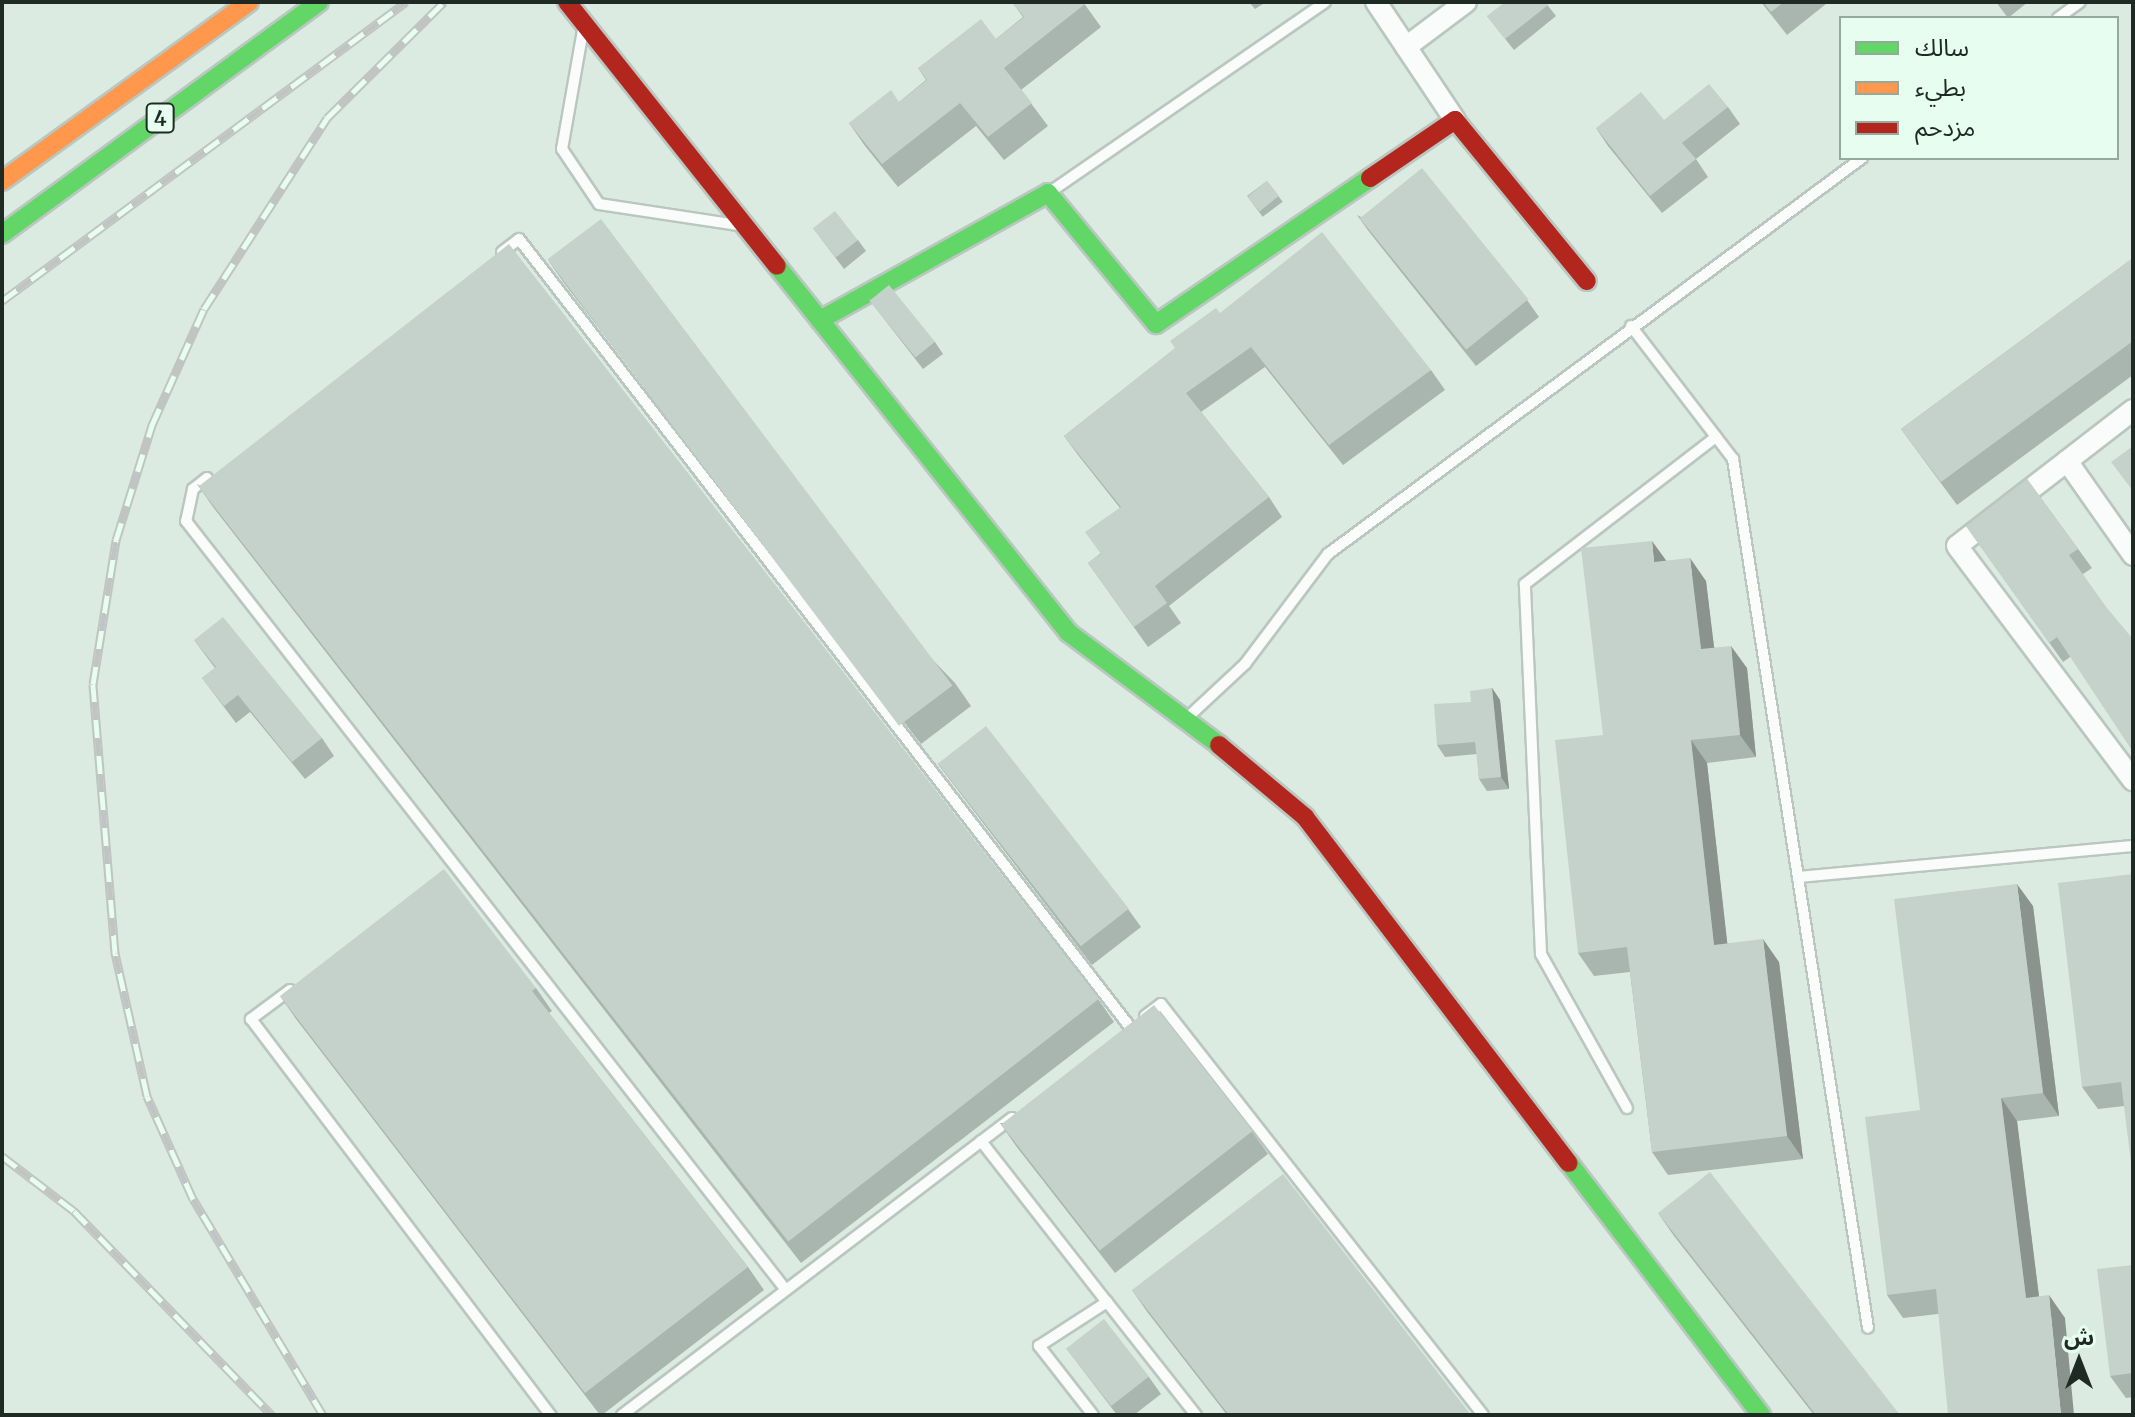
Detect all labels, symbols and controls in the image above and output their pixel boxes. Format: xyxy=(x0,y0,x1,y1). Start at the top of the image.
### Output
legend xyxy=(1839,16,2119,160)
text: سالك xyxy=(1915,32,1969,63)
text: بطيء xyxy=(1915,72,1966,103)
road number: 4 xyxy=(144,102,176,134)
text: مزدحم xyxy=(1915,112,1975,143)
north arrow xyxy=(2039,1321,2119,1401)
text: ش xyxy=(2064,1323,2094,1351)

